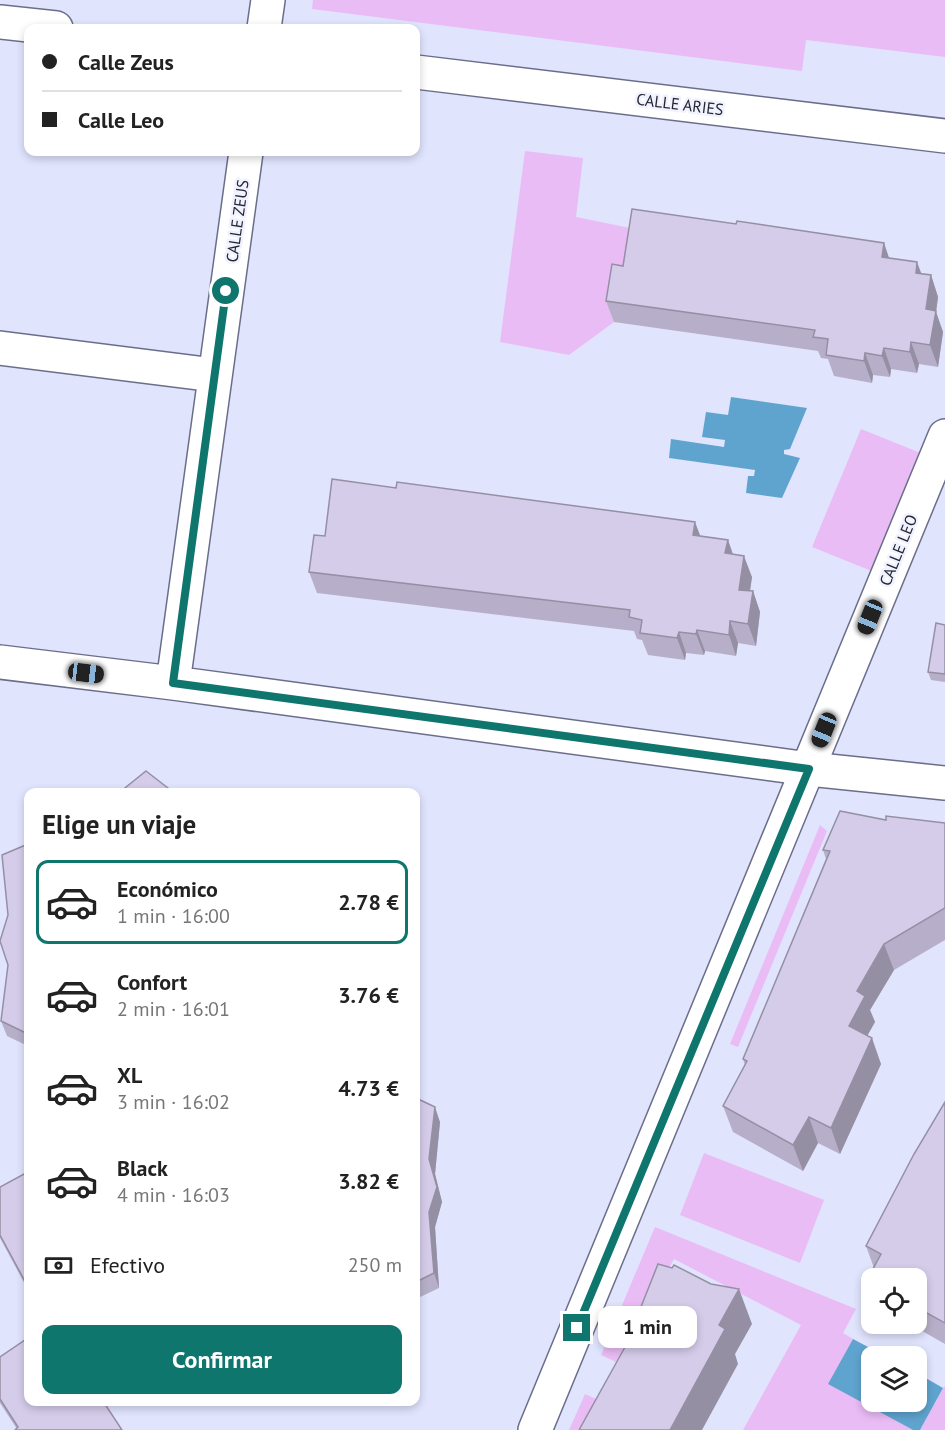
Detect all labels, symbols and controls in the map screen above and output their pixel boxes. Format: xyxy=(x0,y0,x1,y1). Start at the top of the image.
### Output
text: Calle Zeus xyxy=(78,48,174,76)
street label: CALLE ARIES xyxy=(635,89,725,119)
text: Calle Leo xyxy=(78,106,164,134)
street label: CALLE ZEUS xyxy=(221,178,253,264)
route start xyxy=(212,277,239,304)
street label: CALLE LEO xyxy=(875,511,921,589)
car xyxy=(855,597,885,637)
car xyxy=(67,662,105,684)
car xyxy=(809,710,839,750)
text: Elige un viaje xyxy=(42,807,196,841)
icon: car xyxy=(45,875,99,929)
text: Económico xyxy=(117,875,218,903)
text: 2.78 € xyxy=(338,888,399,916)
text: 1 min · 16:00 xyxy=(117,903,230,929)
icon: car xyxy=(45,968,99,1022)
text: Confort xyxy=(117,968,187,996)
text: 3.76 € xyxy=(338,981,399,1009)
text: 2 min · 16:01 xyxy=(117,996,230,1022)
icon: car xyxy=(45,1061,99,1115)
text: XL xyxy=(117,1061,142,1089)
text: 4.73 € xyxy=(338,1074,399,1102)
text: 3 min · 16:02 xyxy=(117,1089,230,1115)
icon: car xyxy=(45,1154,99,1208)
text: Black xyxy=(117,1154,168,1182)
text: 3.82 € xyxy=(338,1167,399,1195)
text: 4 min · 16:03 xyxy=(117,1182,230,1208)
icon: cash xyxy=(42,1249,75,1282)
text: Efectivo xyxy=(90,1251,165,1279)
text: 250 m xyxy=(348,1252,402,1278)
map controls xyxy=(861,1268,927,1412)
button: locate xyxy=(861,1268,927,1334)
callout: 1 min xyxy=(598,1307,697,1349)
route end xyxy=(563,1314,590,1341)
text: 1 min xyxy=(623,1314,672,1340)
button: Confirmar xyxy=(42,1325,402,1394)
button: layers xyxy=(861,1346,927,1412)

